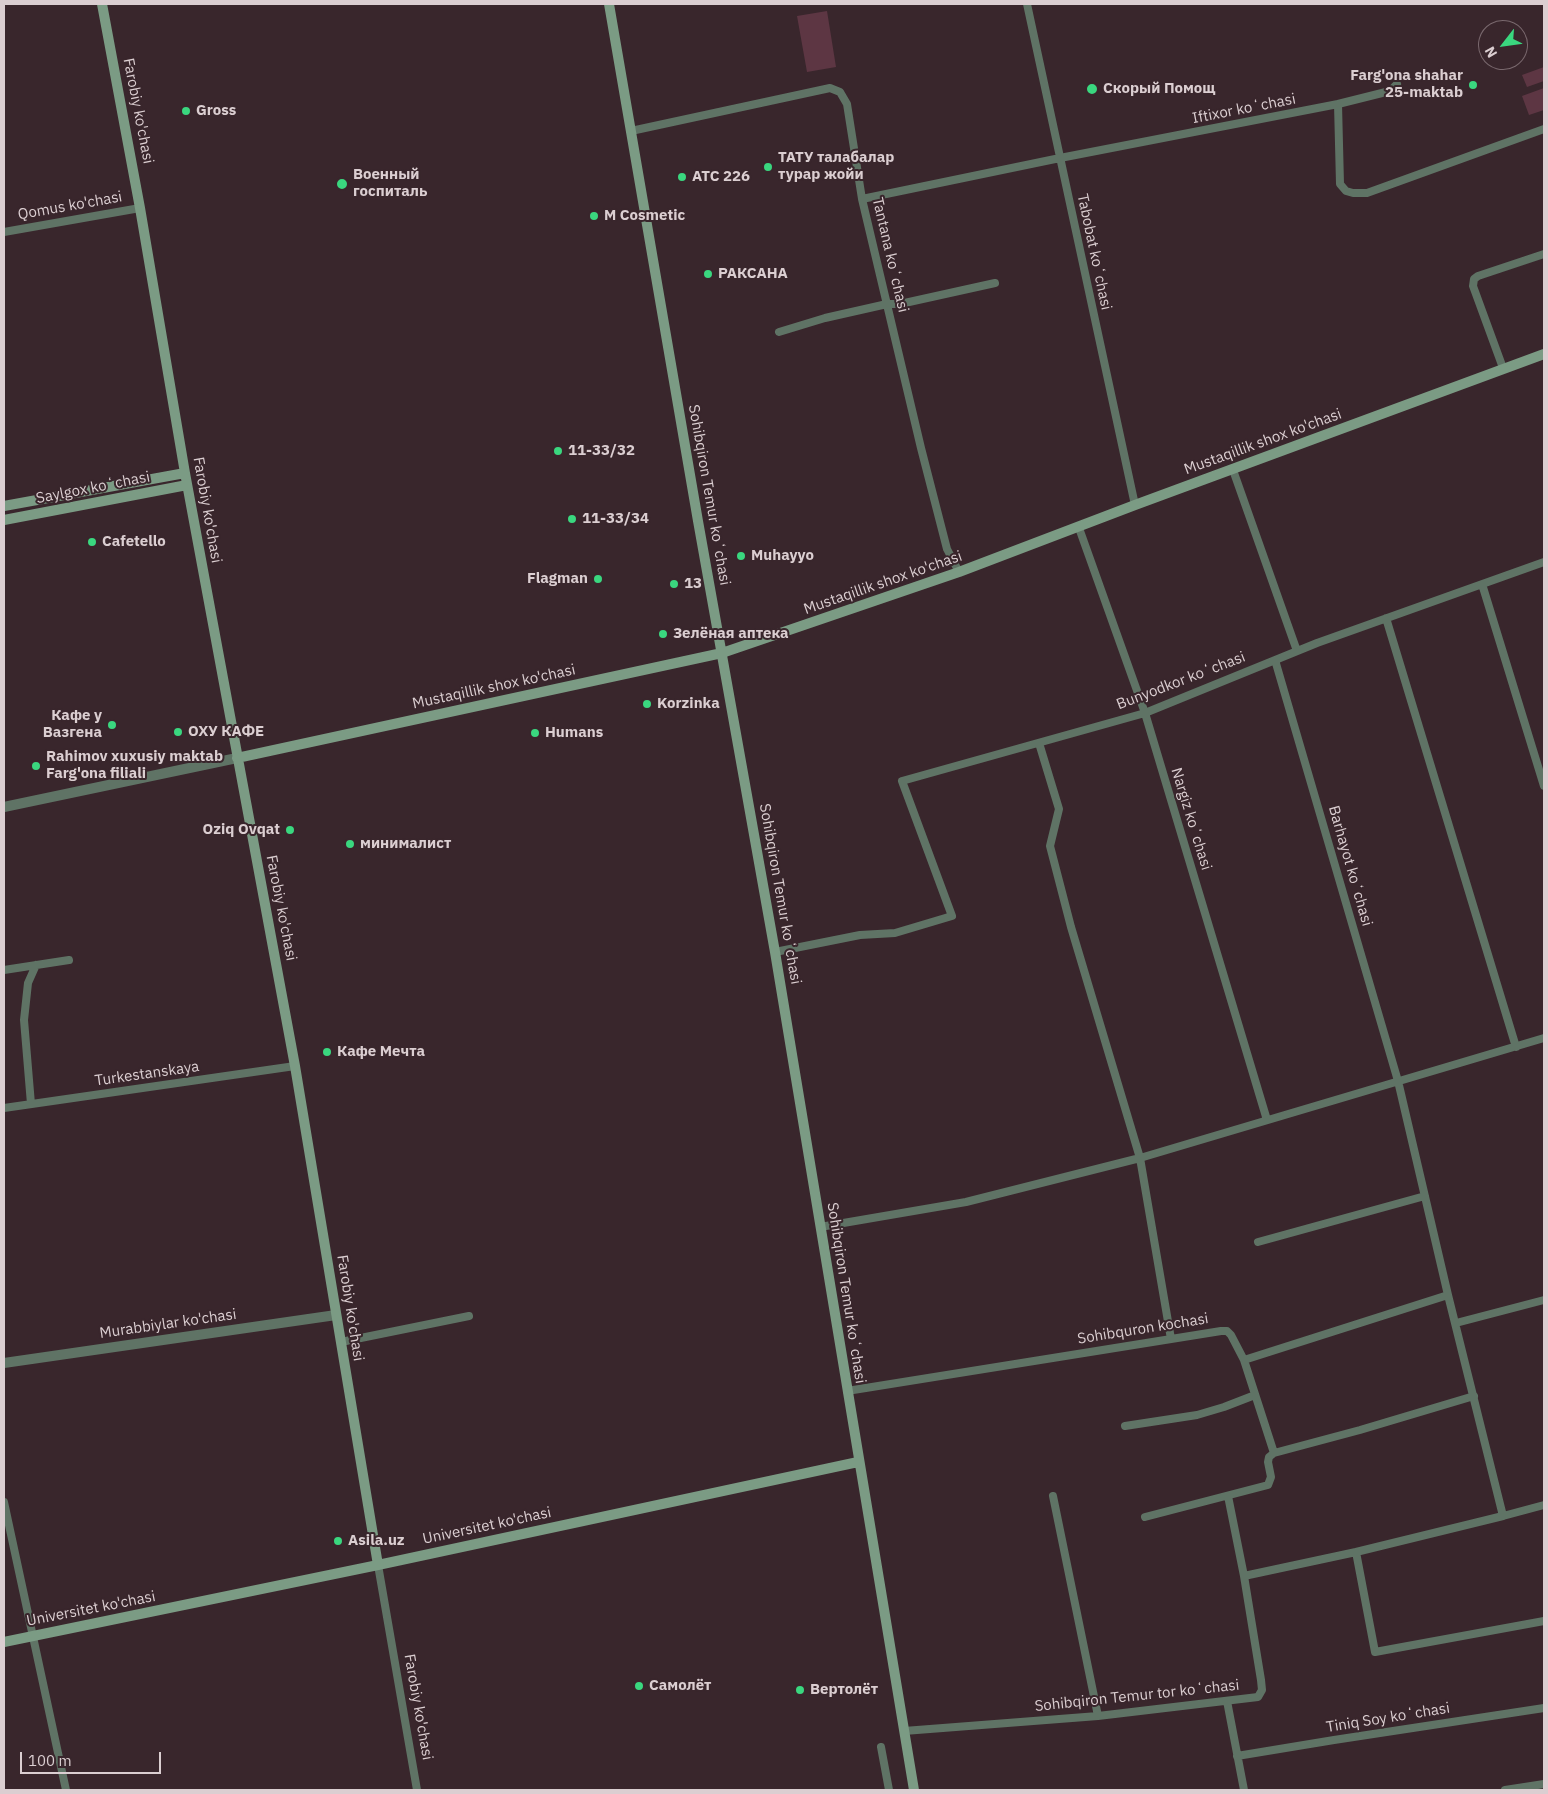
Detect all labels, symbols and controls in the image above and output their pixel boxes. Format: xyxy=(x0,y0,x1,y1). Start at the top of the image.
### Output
north arrow xyxy=(1478,20,1528,70)
text: N xyxy=(1481,43,1501,61)
street label: Farobiy ko'chasi xyxy=(119,57,157,165)
place label: Farg'ona shahar 25-maktab xyxy=(1350,67,1463,102)
marker: Farg'ona shahar 25-maktab xyxy=(1467,79,1479,91)
place label: Скорый Помощ xyxy=(1103,80,1216,98)
marker: Скорый Помощ xyxy=(1085,82,1099,96)
street label: Iftixor koʻchasi xyxy=(1191,90,1297,128)
place label: Gross xyxy=(196,102,236,120)
marker: Gross xyxy=(180,105,192,117)
place label: ТАТУ талабалар турар жойи xyxy=(778,149,894,184)
marker: ТАТУ талабалар турар жойи xyxy=(762,161,774,173)
place label: Военный госпиталь xyxy=(353,166,427,201)
place label: АТС 226 xyxy=(692,168,750,186)
marker: АТС 226 xyxy=(676,171,688,183)
marker: Военный госпиталь xyxy=(335,177,349,191)
street label: Qomus ko'chasi xyxy=(16,188,124,224)
street label: Tabobat koʻchasi xyxy=(1073,192,1115,312)
street label: Tantana koʻchasi xyxy=(868,196,912,314)
place label: M Cosmetic xyxy=(604,207,685,225)
marker: M Cosmetic xyxy=(588,210,600,222)
place label: РАКСАНА xyxy=(718,265,788,283)
marker: РАКСАНА xyxy=(702,268,714,280)
street label: Sohibqiron Temur koʻchasi xyxy=(684,403,734,587)
street label: Mustaqillik shox ko'chasi xyxy=(1182,405,1344,479)
place label: 11-33/32 xyxy=(568,442,635,460)
marker: 11-33/32 xyxy=(552,445,564,457)
street label: Farobiy ko'chasi xyxy=(189,456,225,564)
street label: Saylgox koʻchasi xyxy=(35,468,151,508)
place label: 11-33/34 xyxy=(582,510,649,528)
marker: 11-33/34 xyxy=(566,513,578,525)
place label: Cafetello xyxy=(102,533,166,551)
marker: Cafetello xyxy=(86,536,98,548)
place label: Muhayyo xyxy=(751,547,814,565)
street label: Mustaqillik shox ko'chasi xyxy=(801,547,965,619)
marker: Muhayyo xyxy=(735,550,747,562)
place label: Flagman xyxy=(527,570,588,588)
marker: Flagman xyxy=(592,573,604,585)
place label: 13 xyxy=(684,575,702,593)
marker: 13 xyxy=(668,578,680,590)
place label: Зелёная аптека xyxy=(673,625,789,643)
marker: Зелёная аптека xyxy=(657,628,669,640)
street label: Bunyodkor koʻchasi xyxy=(1114,648,1248,714)
street label: Mustaqillik shox ko'chasi xyxy=(411,661,577,713)
place label: Korzinka xyxy=(657,695,720,713)
marker: Korzinka xyxy=(641,698,653,710)
place label: Кафе у Вазгена xyxy=(43,707,102,742)
marker: Кафе у Вазгена xyxy=(106,719,118,731)
place label: ОХУ КАФЕ xyxy=(188,723,264,741)
place label: Humans xyxy=(545,724,603,742)
marker: ОХУ КАФЕ xyxy=(172,726,184,738)
marker: Humans xyxy=(529,727,541,739)
place label: Rahimov xuxusiy maktab Farg'ona filiali xyxy=(46,748,223,783)
marker: Rahimov xuxusiy maktab Farg'ona filiali xyxy=(30,760,42,772)
street label: Nargiz koʻchasi xyxy=(1167,766,1215,872)
street label: Sohibqiron Temur koʻchasi xyxy=(755,802,805,986)
street label: Barhayot koʻchasi xyxy=(1324,804,1376,928)
place label: Oziq Ovqat xyxy=(203,821,280,839)
marker: Oziq Ovqat xyxy=(284,824,296,836)
place label: минималист xyxy=(360,835,451,853)
marker: минималист xyxy=(344,838,356,850)
street label: Farobiy ko'chasi xyxy=(262,854,300,962)
place label: Кафе Мечта xyxy=(337,1043,425,1061)
marker: Кафе Мечта xyxy=(321,1046,333,1058)
street label: Turkestanskaya xyxy=(94,1058,200,1090)
street label: Sohibqiron Temur koʻchasi xyxy=(823,1201,869,1385)
street label: Farobiy ko'chasi xyxy=(333,1254,367,1362)
street label: Murabbiylar ko'chasi xyxy=(98,1305,238,1343)
street label: Sohibquron kochasi xyxy=(1076,1310,1210,1348)
street label: Universitet ko'chasi xyxy=(421,1504,553,1548)
place label: Asila.uz xyxy=(348,1532,405,1550)
marker: Asila.uz xyxy=(332,1535,344,1547)
street label: Universitet ko'chasi xyxy=(25,1588,157,1630)
street label: Farobiy ko'chasi xyxy=(400,1653,436,1761)
street label: Sohibqiron Temur tor koʻchasi xyxy=(1034,1676,1240,1716)
place label: Самолёт xyxy=(649,1677,711,1695)
marker: Самолёт xyxy=(633,1680,645,1692)
place label: Вертолёт xyxy=(810,1681,878,1699)
marker: Вертолёт xyxy=(794,1684,806,1696)
street label: Tiniq Soy koʻchasi xyxy=(1325,1699,1451,1737)
scale bar xyxy=(22,1742,164,1774)
text: 100 m xyxy=(28,1751,72,1770)

